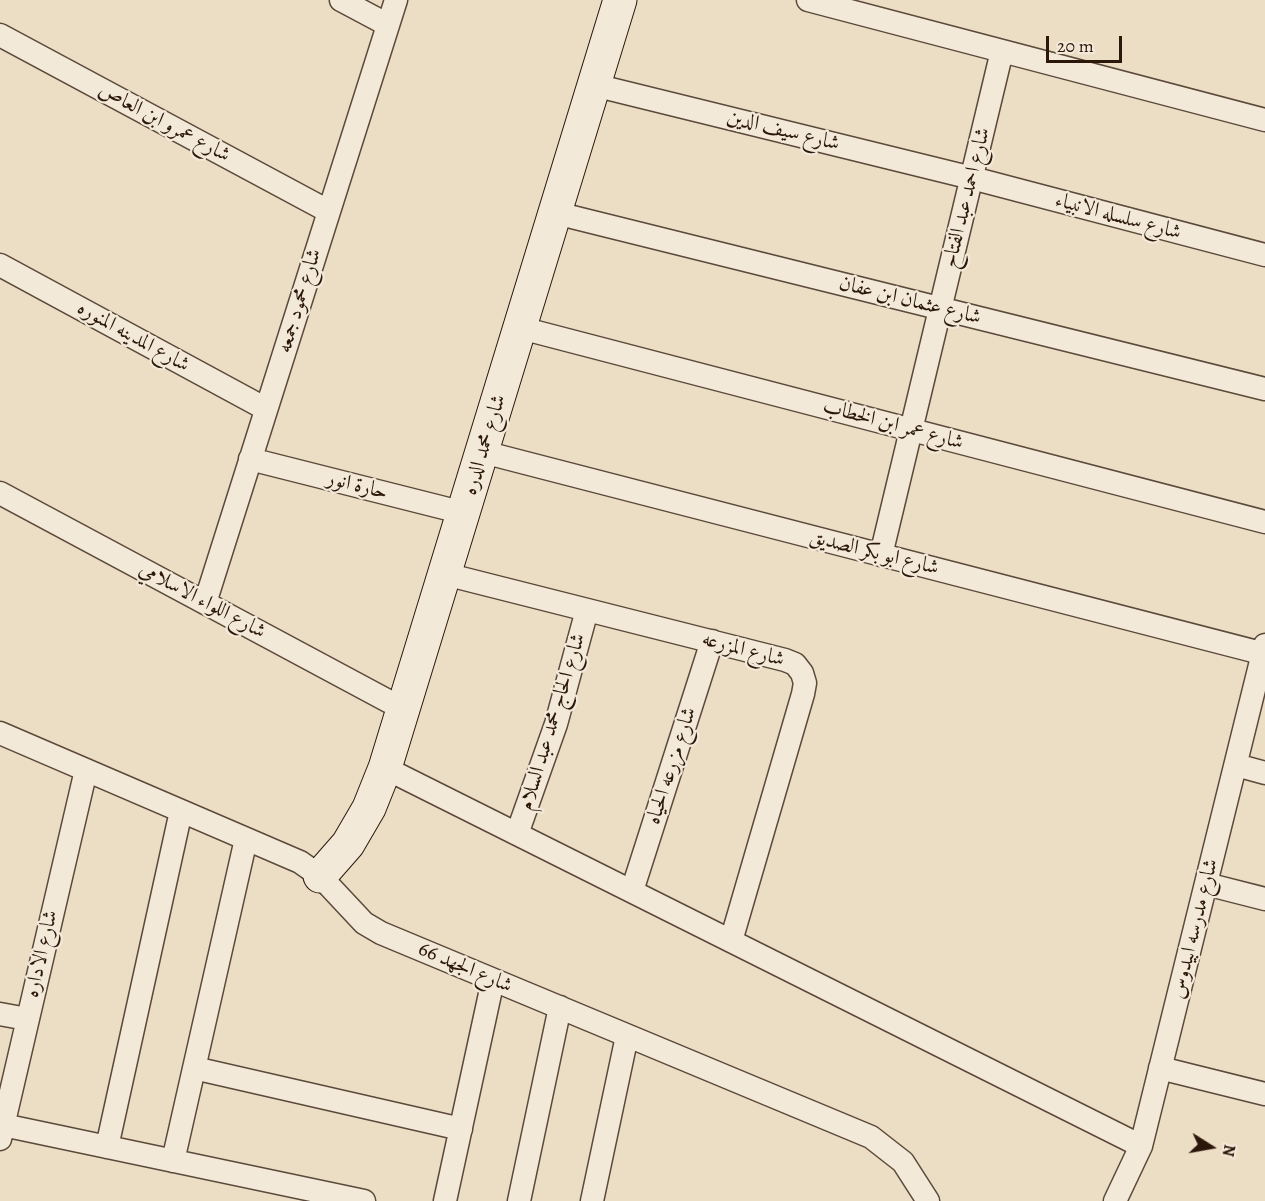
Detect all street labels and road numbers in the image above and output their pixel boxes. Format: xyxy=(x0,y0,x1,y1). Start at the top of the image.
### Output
street label: شارع عمرو ابن العاص xyxy=(94,78,234,168)
street label: شارع سيف الدين xyxy=(724,105,842,157)
street label: شارع احمد عبد الفتاح xyxy=(937,125,997,271)
street label: شارع سلسله الانبياء xyxy=(1052,188,1184,246)
street label: شارع محمود جمعه xyxy=(272,246,328,356)
street label: شارع عثمان ابن عفان xyxy=(836,271,984,331)
street label: شارع المدينه المنوره xyxy=(72,296,194,378)
street label: شارع محمد الدره xyxy=(458,392,512,498)
street label: شارع عمر ابن الخطاب xyxy=(820,394,966,456)
street label: حارة انور xyxy=(324,466,390,506)
street label: شارع ابو بكر الصديق xyxy=(807,525,941,581)
street label: شارع اللواء الاسلامي xyxy=(134,557,270,645)
street label: شارع المزرعه xyxy=(699,627,787,673)
street label: شارع الحاج محمد عبد السلام xyxy=(514,630,592,814)
street label: شارع مزرعه الحياه xyxy=(641,704,703,828)
street label: شارع مدرسه ابيدوس xyxy=(1165,856,1225,1002)
street label: شارع الاداره xyxy=(20,908,64,1000)
street label: شارع الجهد 66 xyxy=(414,937,516,999)

